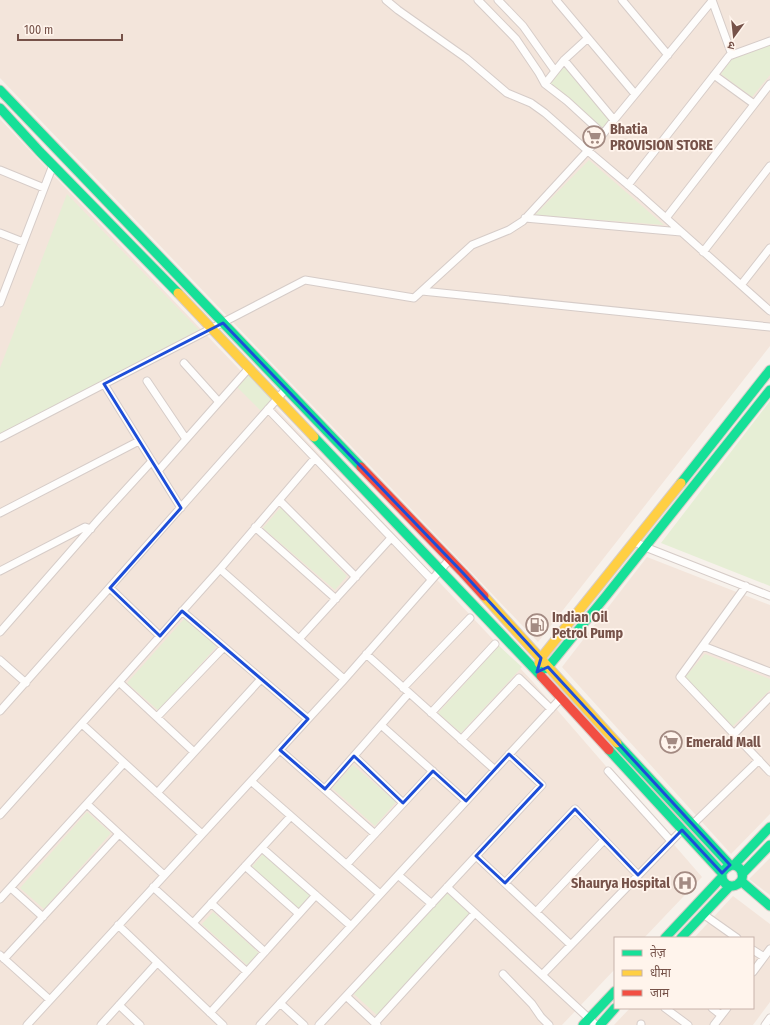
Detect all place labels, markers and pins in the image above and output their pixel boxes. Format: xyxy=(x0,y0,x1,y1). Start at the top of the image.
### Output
place label: Bhatia PROVISION STORE xyxy=(610,121,713,154)
supermarket icon: Bhatia PROVISION STORE xyxy=(581,124,607,150)
place label: Indian Oil Petrol Pump xyxy=(552,609,623,642)
fuel station icon: Indian Oil Petrol Pump xyxy=(524,612,550,638)
supermarket icon: Emerald Mall xyxy=(658,729,684,755)
place label: Emerald Mall xyxy=(686,734,761,751)
hospital icon: Shaurya Hospital xyxy=(672,870,698,896)
place label: Shaurya Hospital xyxy=(571,875,670,892)

